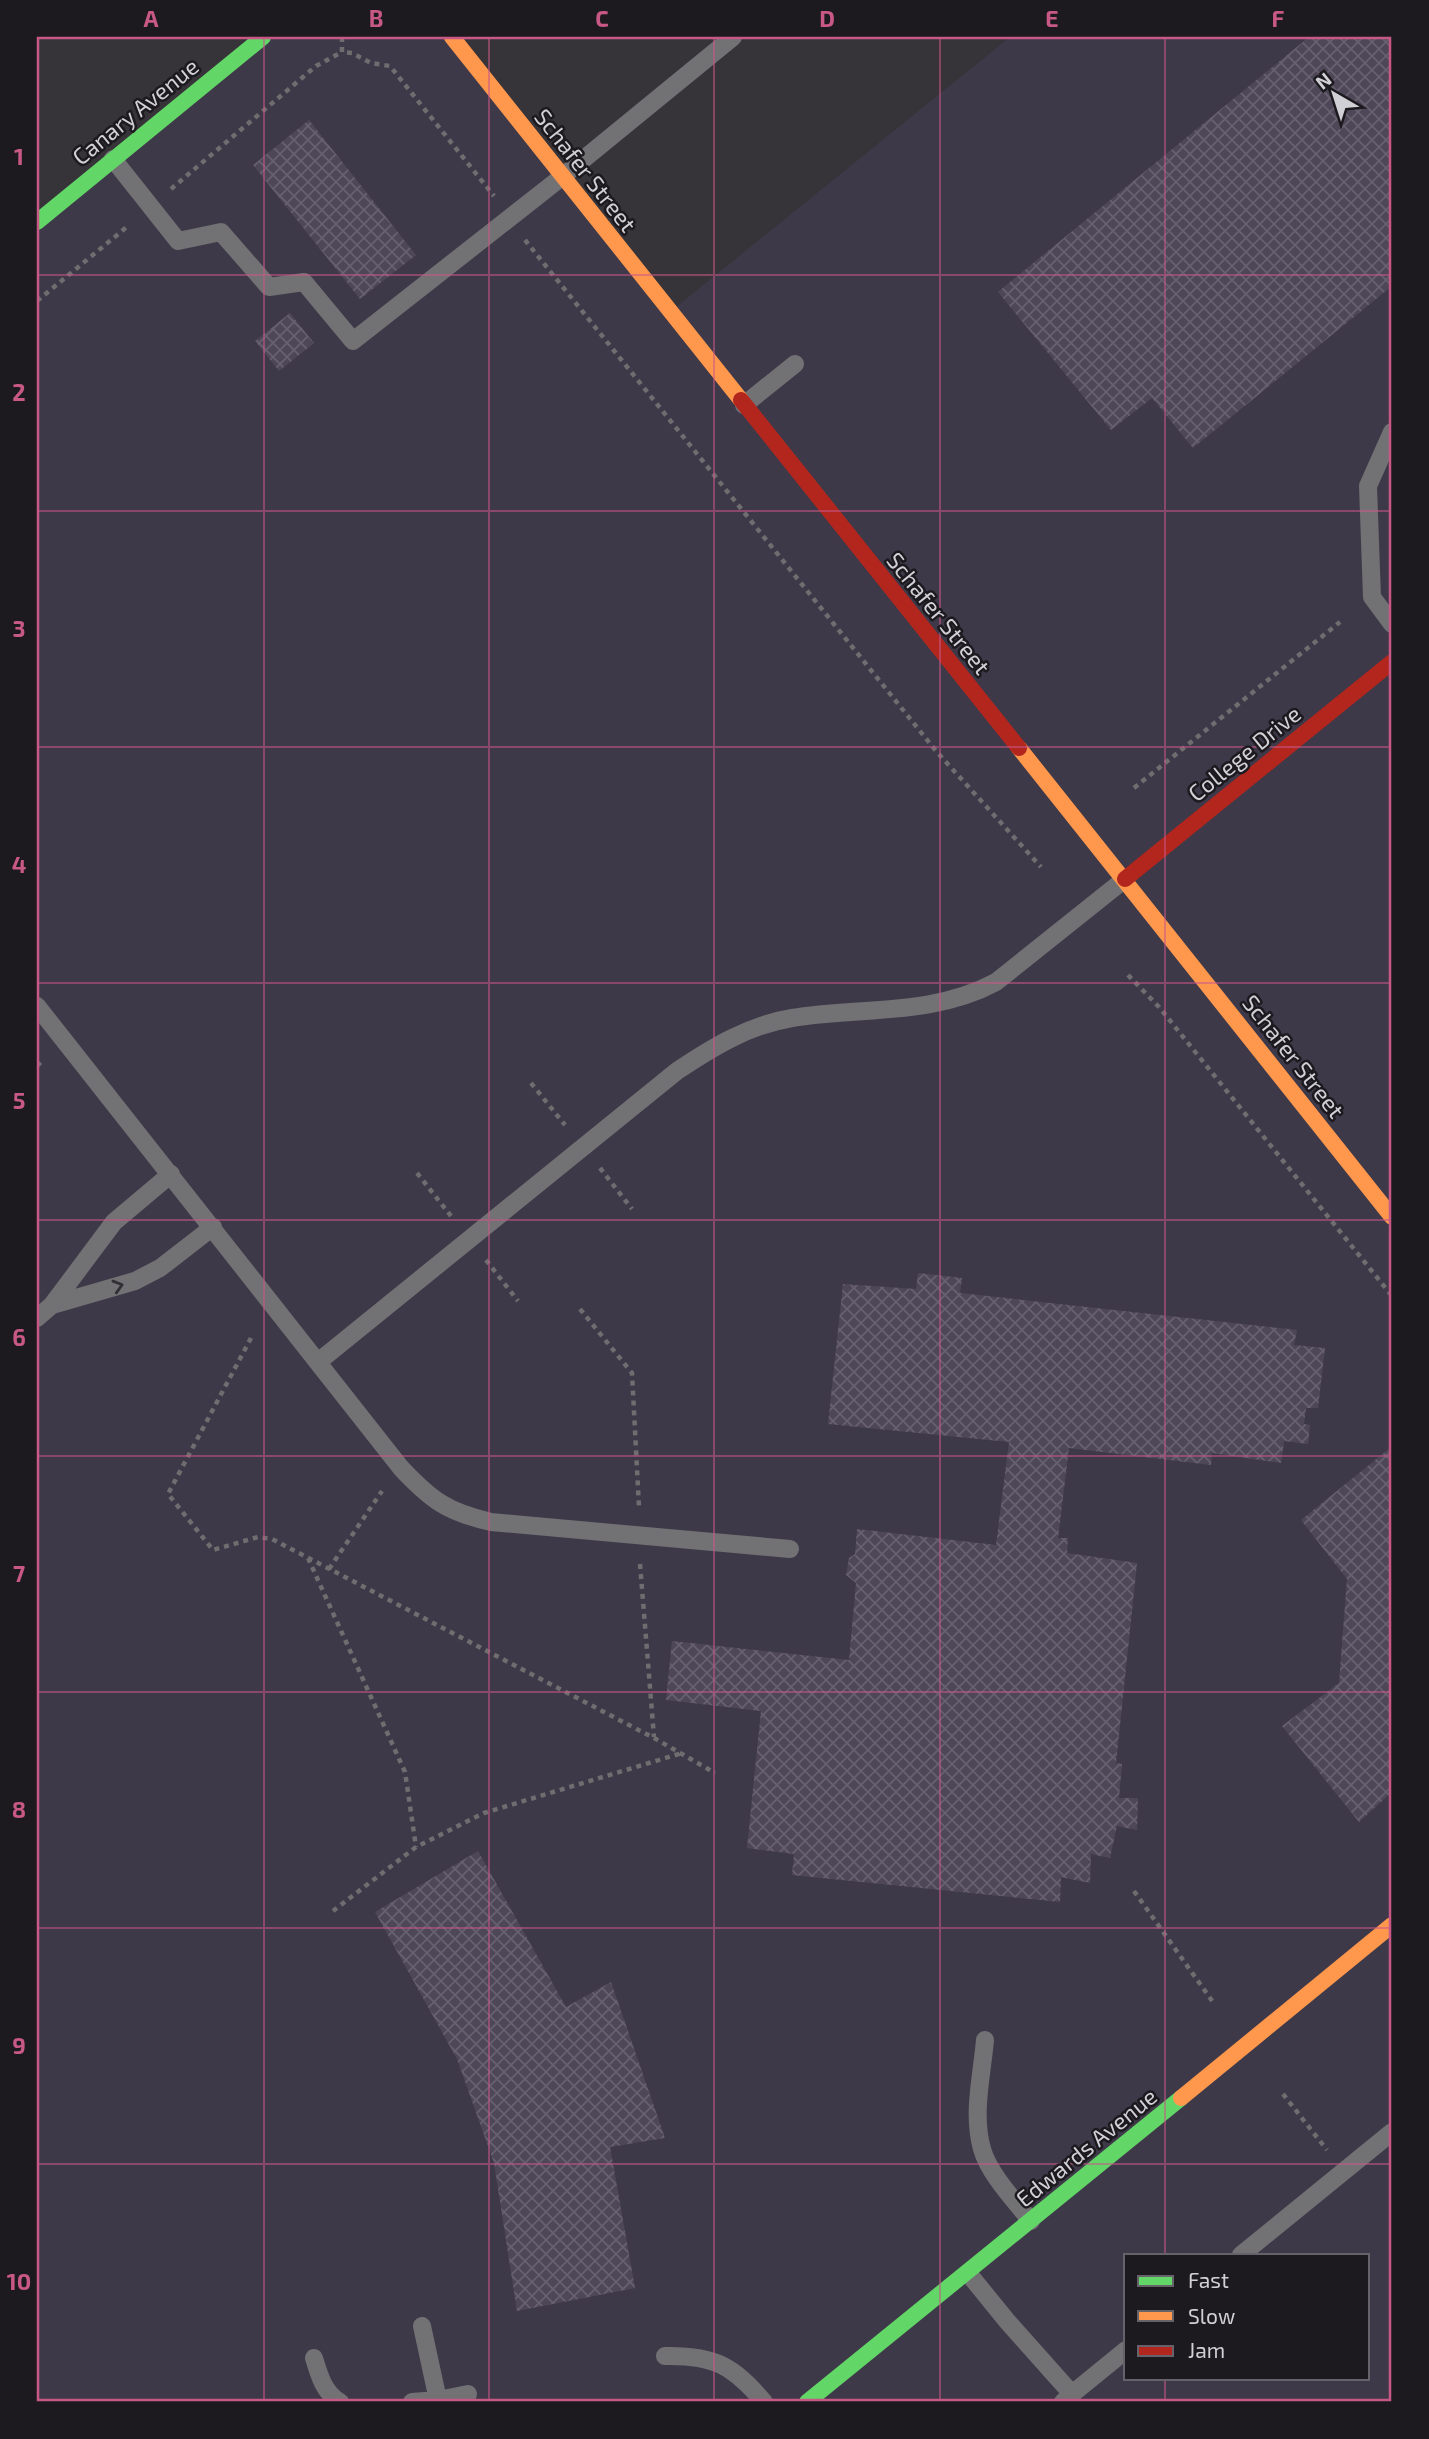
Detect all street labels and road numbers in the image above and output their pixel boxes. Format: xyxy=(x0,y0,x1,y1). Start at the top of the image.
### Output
street label: Canary Avenue xyxy=(66,52,204,170)
street label: Schafer Street xyxy=(529,103,643,237)
street label: Schafer Street xyxy=(881,546,997,680)
street label: College Drive xyxy=(1182,699,1306,807)
street label: Schafer Street xyxy=(1237,989,1351,1123)
street label: Edwards Avenue xyxy=(1010,2082,1162,2212)

